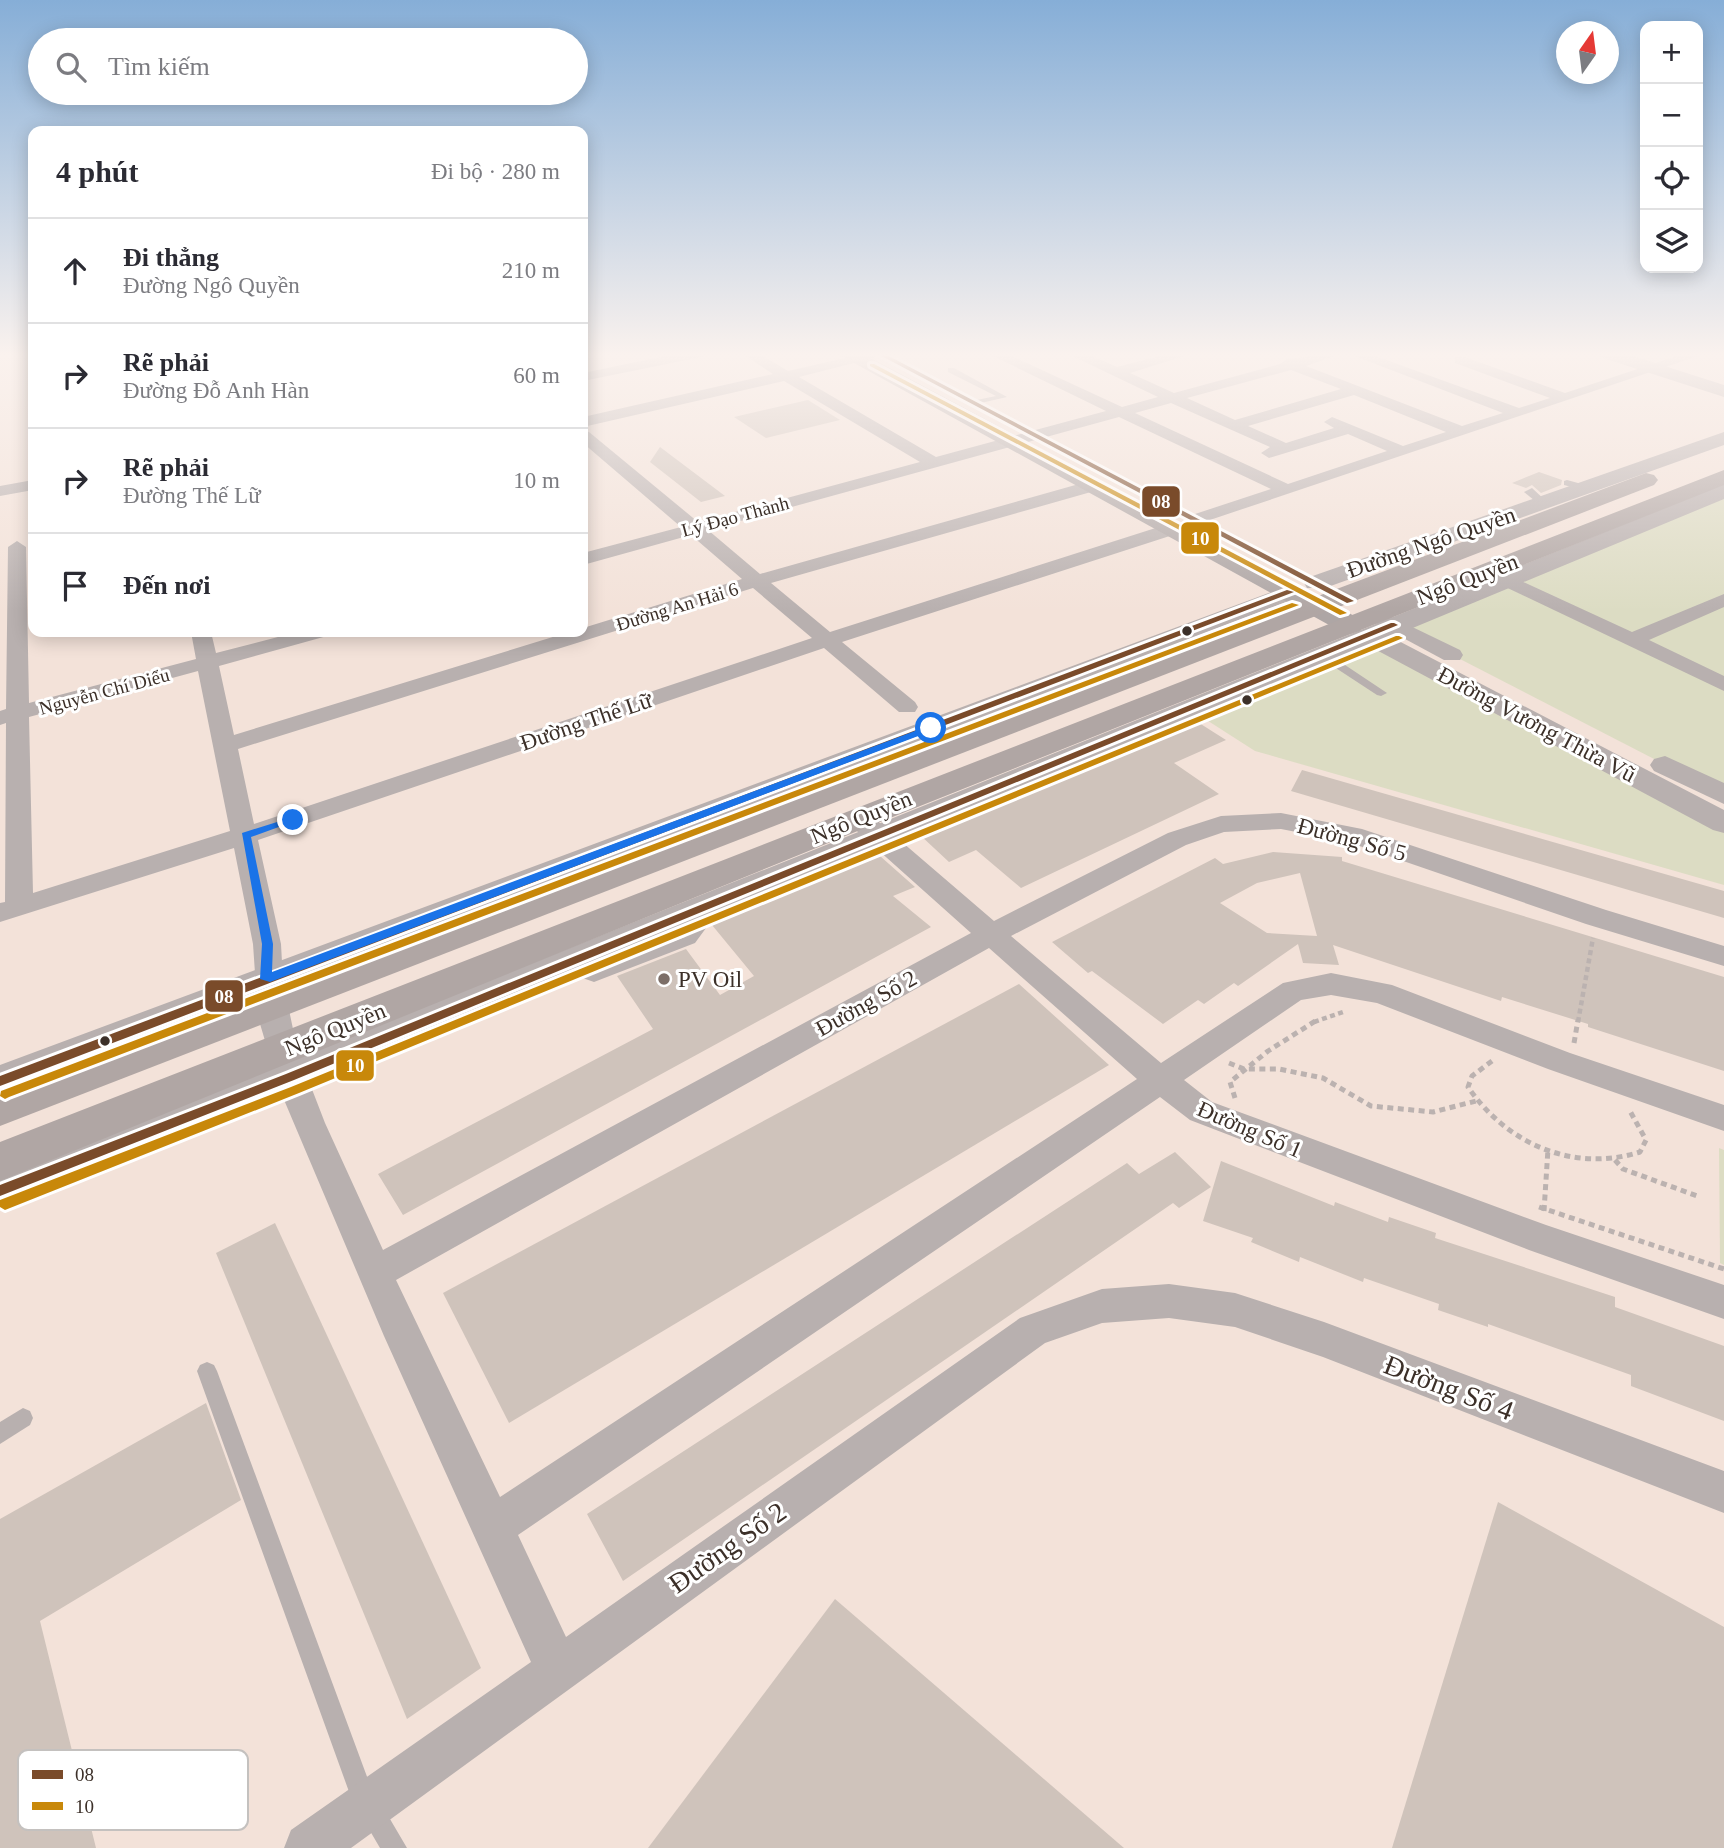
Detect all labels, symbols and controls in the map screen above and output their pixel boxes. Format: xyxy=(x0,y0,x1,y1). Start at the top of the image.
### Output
north arrow xyxy=(1556,21,1619,84)
map controls xyxy=(1640,21,1703,273)
button: + xyxy=(1640,21,1703,84)
search box xyxy=(28,28,588,105)
icon: search xyxy=(52,48,90,86)
text: Tìm kiếm xyxy=(108,52,210,81)
button: − xyxy=(1640,84,1703,147)
button: locate xyxy=(1640,147,1703,210)
text: 4 phút xyxy=(56,155,139,188)
text: Đi bộ · 280 m xyxy=(431,159,560,184)
button: layers xyxy=(1640,210,1703,273)
text: Đi thẳng xyxy=(123,243,219,272)
icon: ahead xyxy=(56,252,94,290)
text: 210 m xyxy=(502,258,560,283)
text: Đường Ngô Quyền xyxy=(123,273,300,298)
text: Rẽ phải xyxy=(123,348,209,377)
icon: right xyxy=(56,357,94,395)
text: 60 m xyxy=(513,363,560,388)
text: Đường Đỗ Anh Hàn xyxy=(123,378,309,403)
text: Rẽ phải xyxy=(123,453,209,482)
icon: right xyxy=(56,462,94,500)
text: 10 m xyxy=(513,468,560,493)
text: Đường Thế Lữ xyxy=(123,483,261,508)
line badge: 08 xyxy=(1141,485,1181,518)
text: 08 xyxy=(1152,491,1171,512)
street label: Lý Đạo Thành xyxy=(679,492,792,541)
street label: Đường Ngô Quyền xyxy=(1343,500,1519,584)
line badge: 10 xyxy=(1180,521,1220,555)
text: 10 xyxy=(1191,528,1210,549)
street label: Ngô Quyền xyxy=(1412,547,1522,611)
icon: arrive xyxy=(56,567,94,605)
text: Đến nơi xyxy=(123,571,210,600)
street label: Đường An Hải 6 xyxy=(614,578,741,635)
unlabelled marker xyxy=(1180,624,1194,638)
street label: Đường Vương Thừa Vũ xyxy=(1433,662,1641,788)
street label: Nguyễn Chí Diểu xyxy=(37,664,172,719)
street label: Đường Thế Lữ xyxy=(517,687,657,756)
unlabelled marker xyxy=(1240,693,1254,707)
route start xyxy=(915,712,946,743)
street label: Ngô Quyền xyxy=(807,786,916,849)
route end xyxy=(277,804,308,835)
street label: Đường Số 5 xyxy=(1295,813,1409,866)
street label: Đường Số 2 xyxy=(811,965,921,1041)
place label: PV Oil xyxy=(678,967,742,992)
marker: PV Oil xyxy=(656,971,672,987)
line badge: 08 xyxy=(204,979,244,1013)
text: 08 xyxy=(215,986,234,1007)
street label: Ngô Quyền xyxy=(281,998,390,1061)
unlabelled marker xyxy=(98,1034,112,1048)
line badge: 10 xyxy=(335,1049,375,1082)
text: 10 xyxy=(346,1055,365,1076)
street label: Đường Số 1 xyxy=(1194,1096,1306,1163)
street label: Đường Số 4 xyxy=(1380,1349,1518,1426)
street label: Đường Số 2 xyxy=(663,1496,792,1599)
legend xyxy=(18,1750,248,1830)
text: 08 xyxy=(75,1764,94,1785)
text: 10 xyxy=(75,1796,94,1817)

